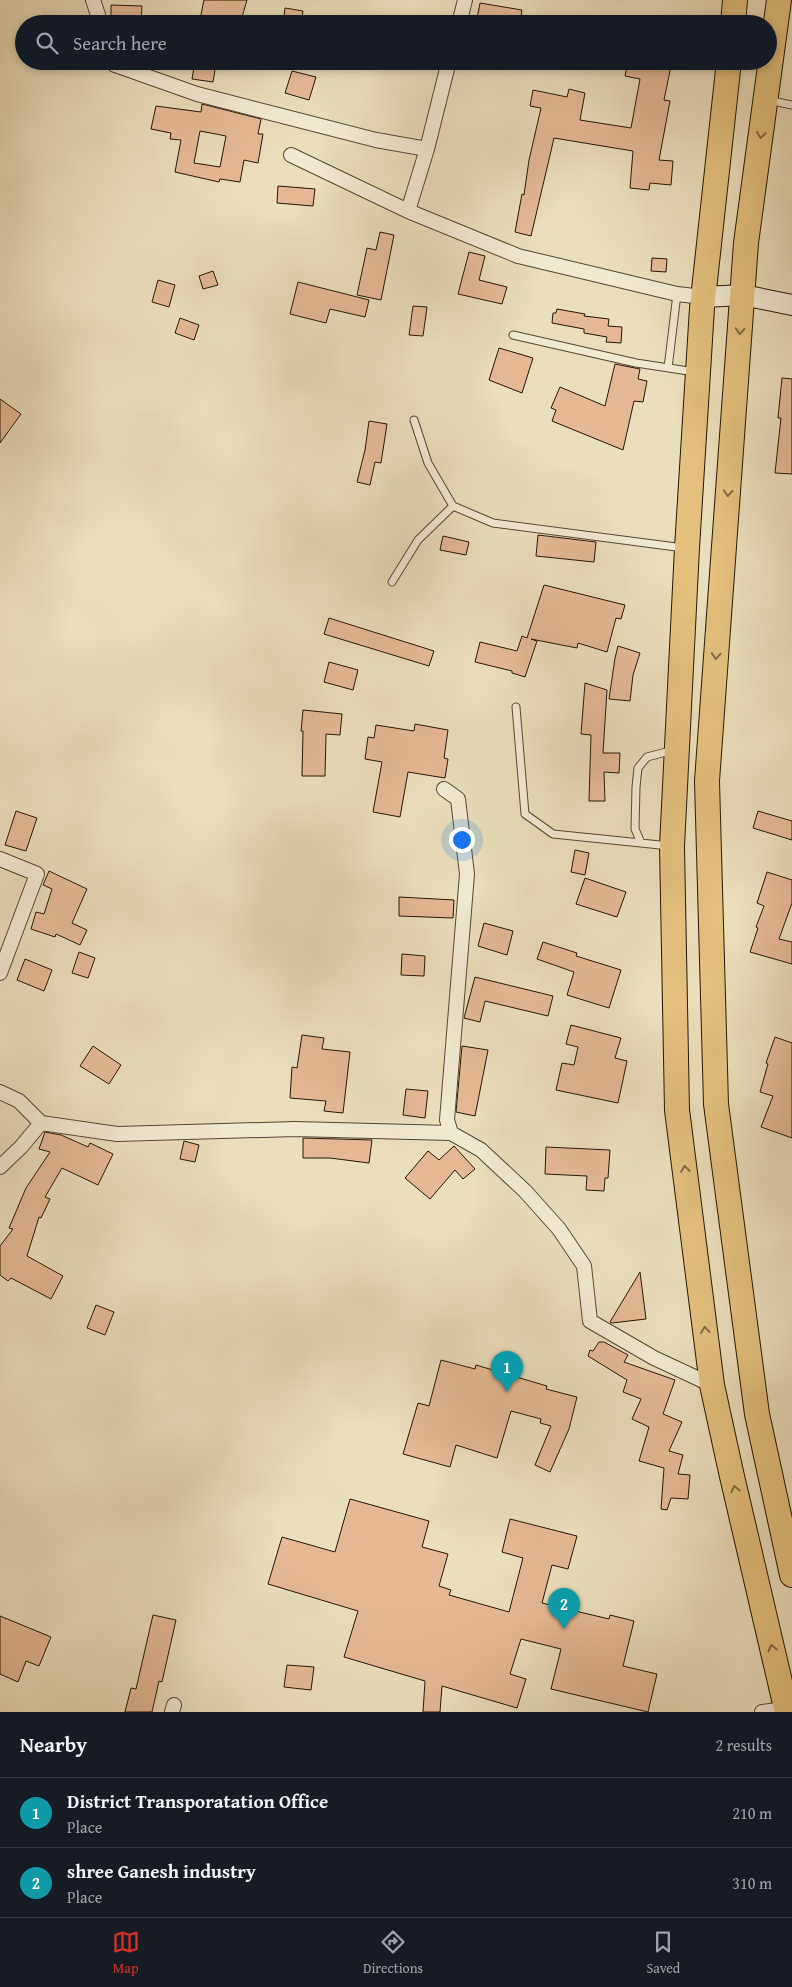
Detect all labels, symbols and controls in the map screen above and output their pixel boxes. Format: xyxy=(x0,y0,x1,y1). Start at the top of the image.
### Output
search box xyxy=(15,15,777,70)
icon: search xyxy=(33,29,61,57)
text: Search here xyxy=(73,29,167,57)
one-way arrow xyxy=(756,131,766,139)
one-way arrow xyxy=(735,328,746,336)
one-way arrow xyxy=(723,490,734,498)
one-way arrow xyxy=(711,652,722,660)
your location xyxy=(449,827,475,853)
one-way arrow xyxy=(680,1164,690,1173)
one-way arrow xyxy=(700,1325,711,1333)
pin: 1 xyxy=(491,1351,523,1392)
one-way arrow xyxy=(730,1485,741,1494)
pin: 2 xyxy=(548,1588,580,1629)
one-way arrow xyxy=(767,1643,778,1652)
text: Nearby xyxy=(20,1729,87,1760)
text: 2 results xyxy=(715,1733,772,1757)
text: District Transporatation Office xyxy=(67,1787,328,1815)
text: 1 xyxy=(32,1801,40,1825)
text: 210 m xyxy=(732,1801,772,1825)
text: Place xyxy=(67,1815,102,1839)
text: shree Ganesh industry xyxy=(67,1857,256,1885)
text: 2 xyxy=(32,1871,40,1895)
text: 310 m xyxy=(732,1871,772,1895)
text: Place xyxy=(67,1885,102,1909)
tab: Map xyxy=(112,1928,140,1978)
tab: Directions xyxy=(363,1928,423,1978)
tab: Saved xyxy=(646,1928,680,1978)

